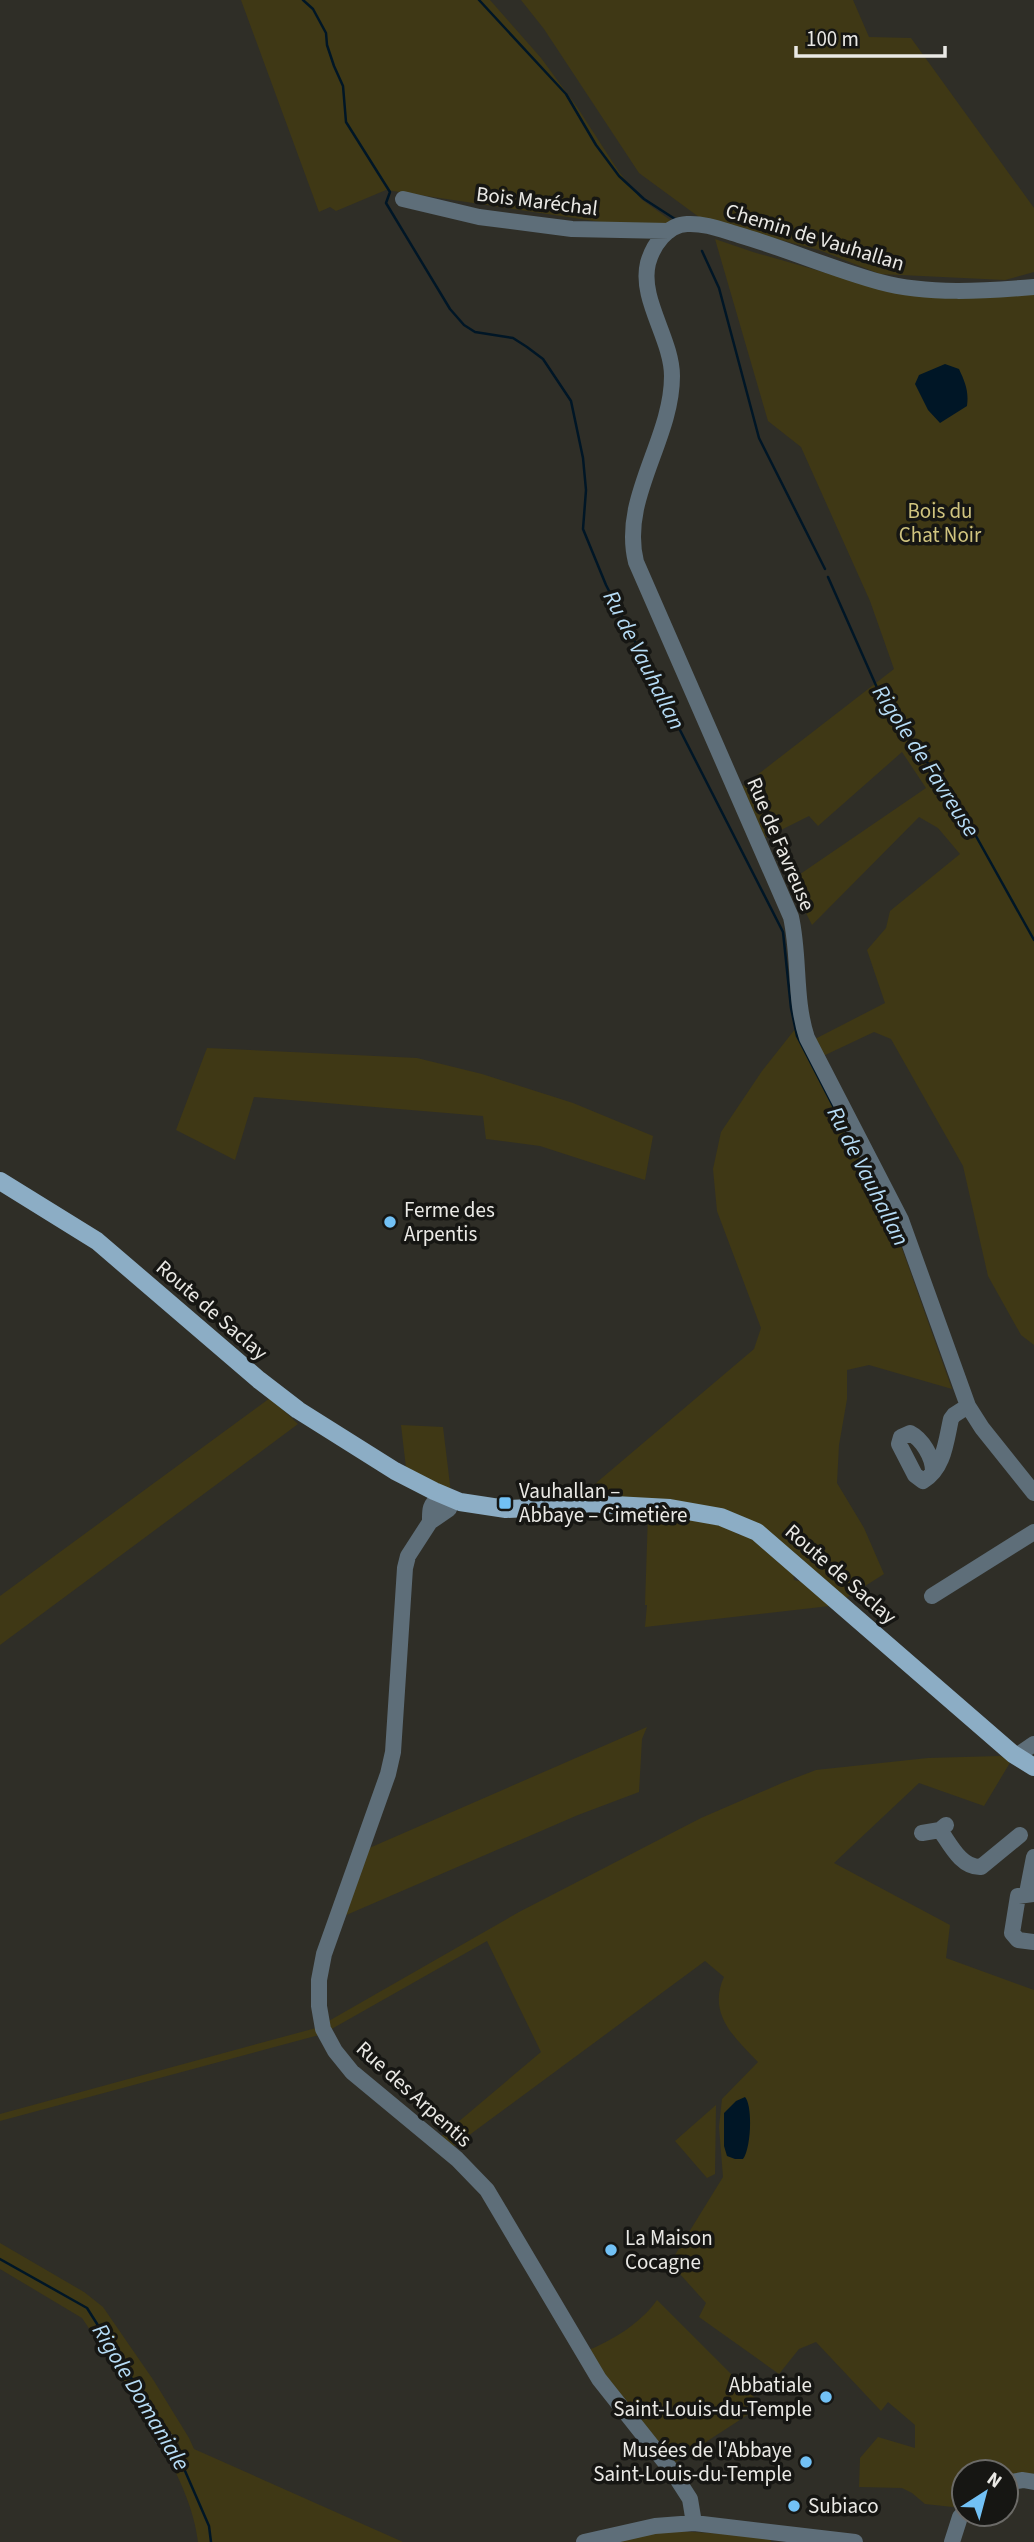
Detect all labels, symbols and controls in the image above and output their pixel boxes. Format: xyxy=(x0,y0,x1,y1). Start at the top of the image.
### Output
scale bar xyxy=(796,14,945,58)
text: 100 m xyxy=(806,24,859,54)
street label: Bois Maréchal xyxy=(475,179,599,223)
street label: Chemin de Vauhallan xyxy=(722,196,908,278)
park label: Bois du Chat Noir xyxy=(899,496,982,550)
water label: Ru de Vauhallan xyxy=(595,585,693,735)
water label: Rigole de Favreuse xyxy=(864,678,988,844)
street label: Rue de Favreuse xyxy=(739,773,823,915)
water label: Ru de Vauhallan xyxy=(819,1101,917,1251)
place label: Ferme des Arpentis xyxy=(404,1195,495,1249)
marker: Ferme des Arpentis xyxy=(382,1214,398,1230)
street label: Route de Saclay xyxy=(150,1253,275,1367)
place label: Vauhallan – Abbaye – Cimetière xyxy=(519,1476,688,1530)
marker: Vauhallan – Abbaye – Cimetière xyxy=(497,1495,513,1511)
street label: Route de Saclay xyxy=(779,1517,904,1631)
street label: Rue des Arpentis xyxy=(350,2034,479,2154)
place label: La Maison Cocagne xyxy=(625,2223,713,2277)
marker: La Maison Cocagne xyxy=(603,2242,619,2258)
water label: Rigole Domaniale xyxy=(84,2317,198,2477)
place label: Abbatiale Saint-Louis-du-Temple xyxy=(613,2370,812,2424)
marker: Abbatiale Saint-Louis-du-Temple xyxy=(818,2389,834,2405)
place label: Musées de l'Abbaye Saint-Louis-du-Temple xyxy=(593,2435,792,2489)
marker: Musées de l'Abbaye Saint-Louis-du-Temple xyxy=(798,2454,814,2470)
north arrow xyxy=(950,2458,1020,2528)
text: N xyxy=(981,2466,1007,2495)
place label: Subiaco xyxy=(808,2491,879,2521)
marker: Subiaco xyxy=(786,2498,802,2514)

